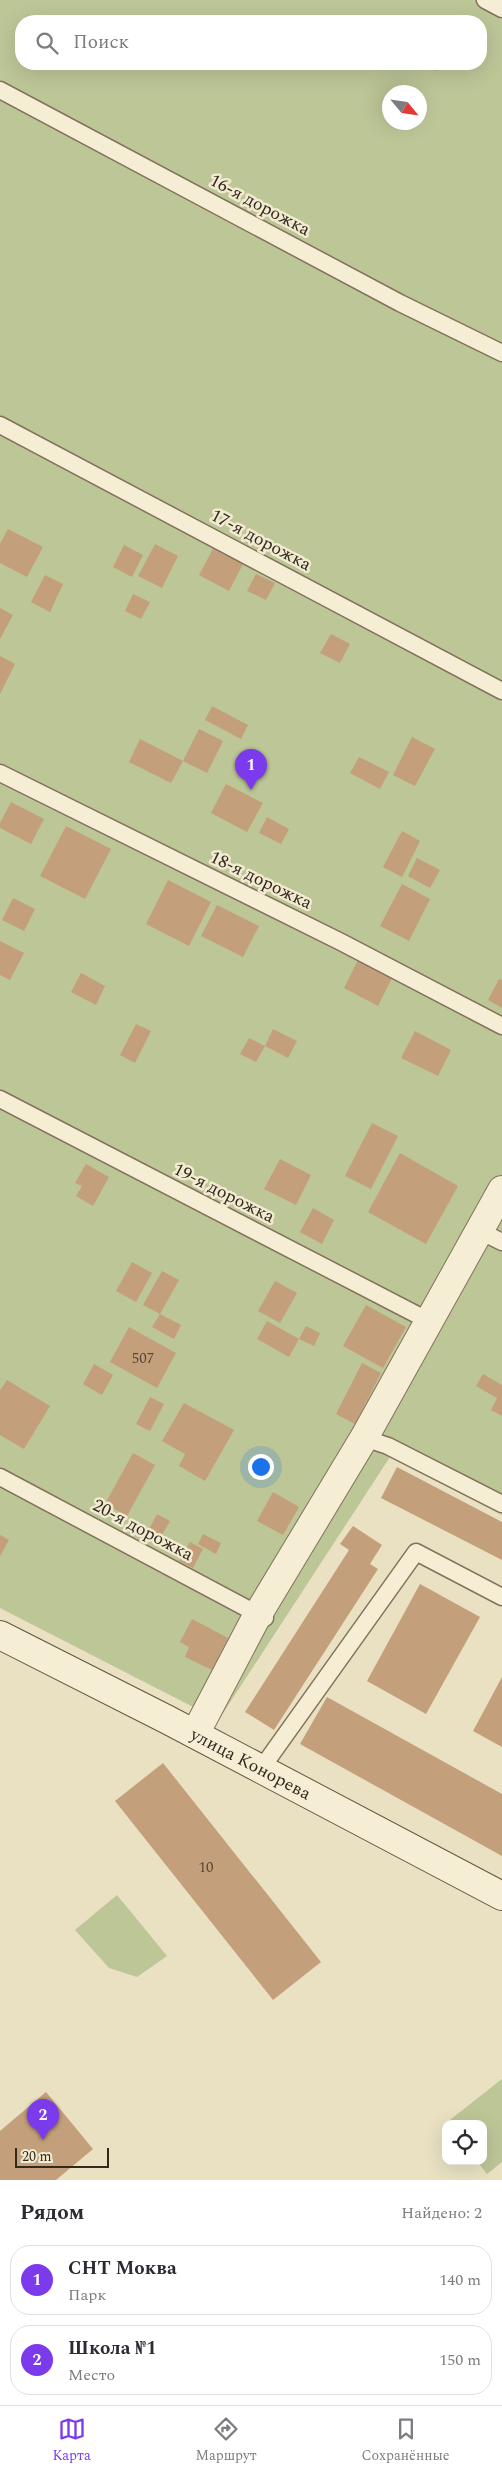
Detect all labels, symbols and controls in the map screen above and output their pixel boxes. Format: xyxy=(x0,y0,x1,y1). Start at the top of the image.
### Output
search box xyxy=(15,15,487,70)
text: Поиск xyxy=(73,28,129,57)
icon: search xyxy=(33,29,61,57)
north arrow xyxy=(382,85,427,130)
street label: 16-я дорожка xyxy=(205,167,315,243)
street label: 17-я дорожка xyxy=(206,502,316,578)
pin: 1 xyxy=(235,749,267,790)
street label: 18-я дорожка xyxy=(205,844,317,916)
street label: 19-я дорожка xyxy=(169,1156,280,1230)
house number: 507 xyxy=(132,1347,154,1370)
your location xyxy=(248,1454,274,1480)
street label: 20-я дорожка xyxy=(88,1492,198,1568)
street label: улица Конорева xyxy=(185,1720,316,1807)
house number: 10 xyxy=(198,1856,214,1879)
pin: 2 xyxy=(27,2099,59,2140)
map controls xyxy=(442,2120,487,2165)
button: locate xyxy=(442,2120,487,2165)
scale bar xyxy=(15,2145,109,2168)
text: 20 m xyxy=(22,2146,52,2167)
text: Рядом xyxy=(20,2197,84,2229)
text: Найдено: 2 xyxy=(401,2201,482,2225)
text: СНТ Моква xyxy=(68,2254,177,2283)
text: 1 xyxy=(33,2268,41,2292)
text: 140 m xyxy=(439,2268,481,2292)
text: Парк xyxy=(68,2283,106,2307)
text: Школа №1 xyxy=(68,2334,157,2363)
text: 2 xyxy=(33,2348,41,2372)
text: 150 m xyxy=(439,2348,481,2372)
text: Место xyxy=(68,2363,115,2387)
tab: Карта xyxy=(52,2415,91,2466)
tab: Маршрут xyxy=(196,2415,257,2466)
tab: Сохранённые xyxy=(361,2415,450,2466)

